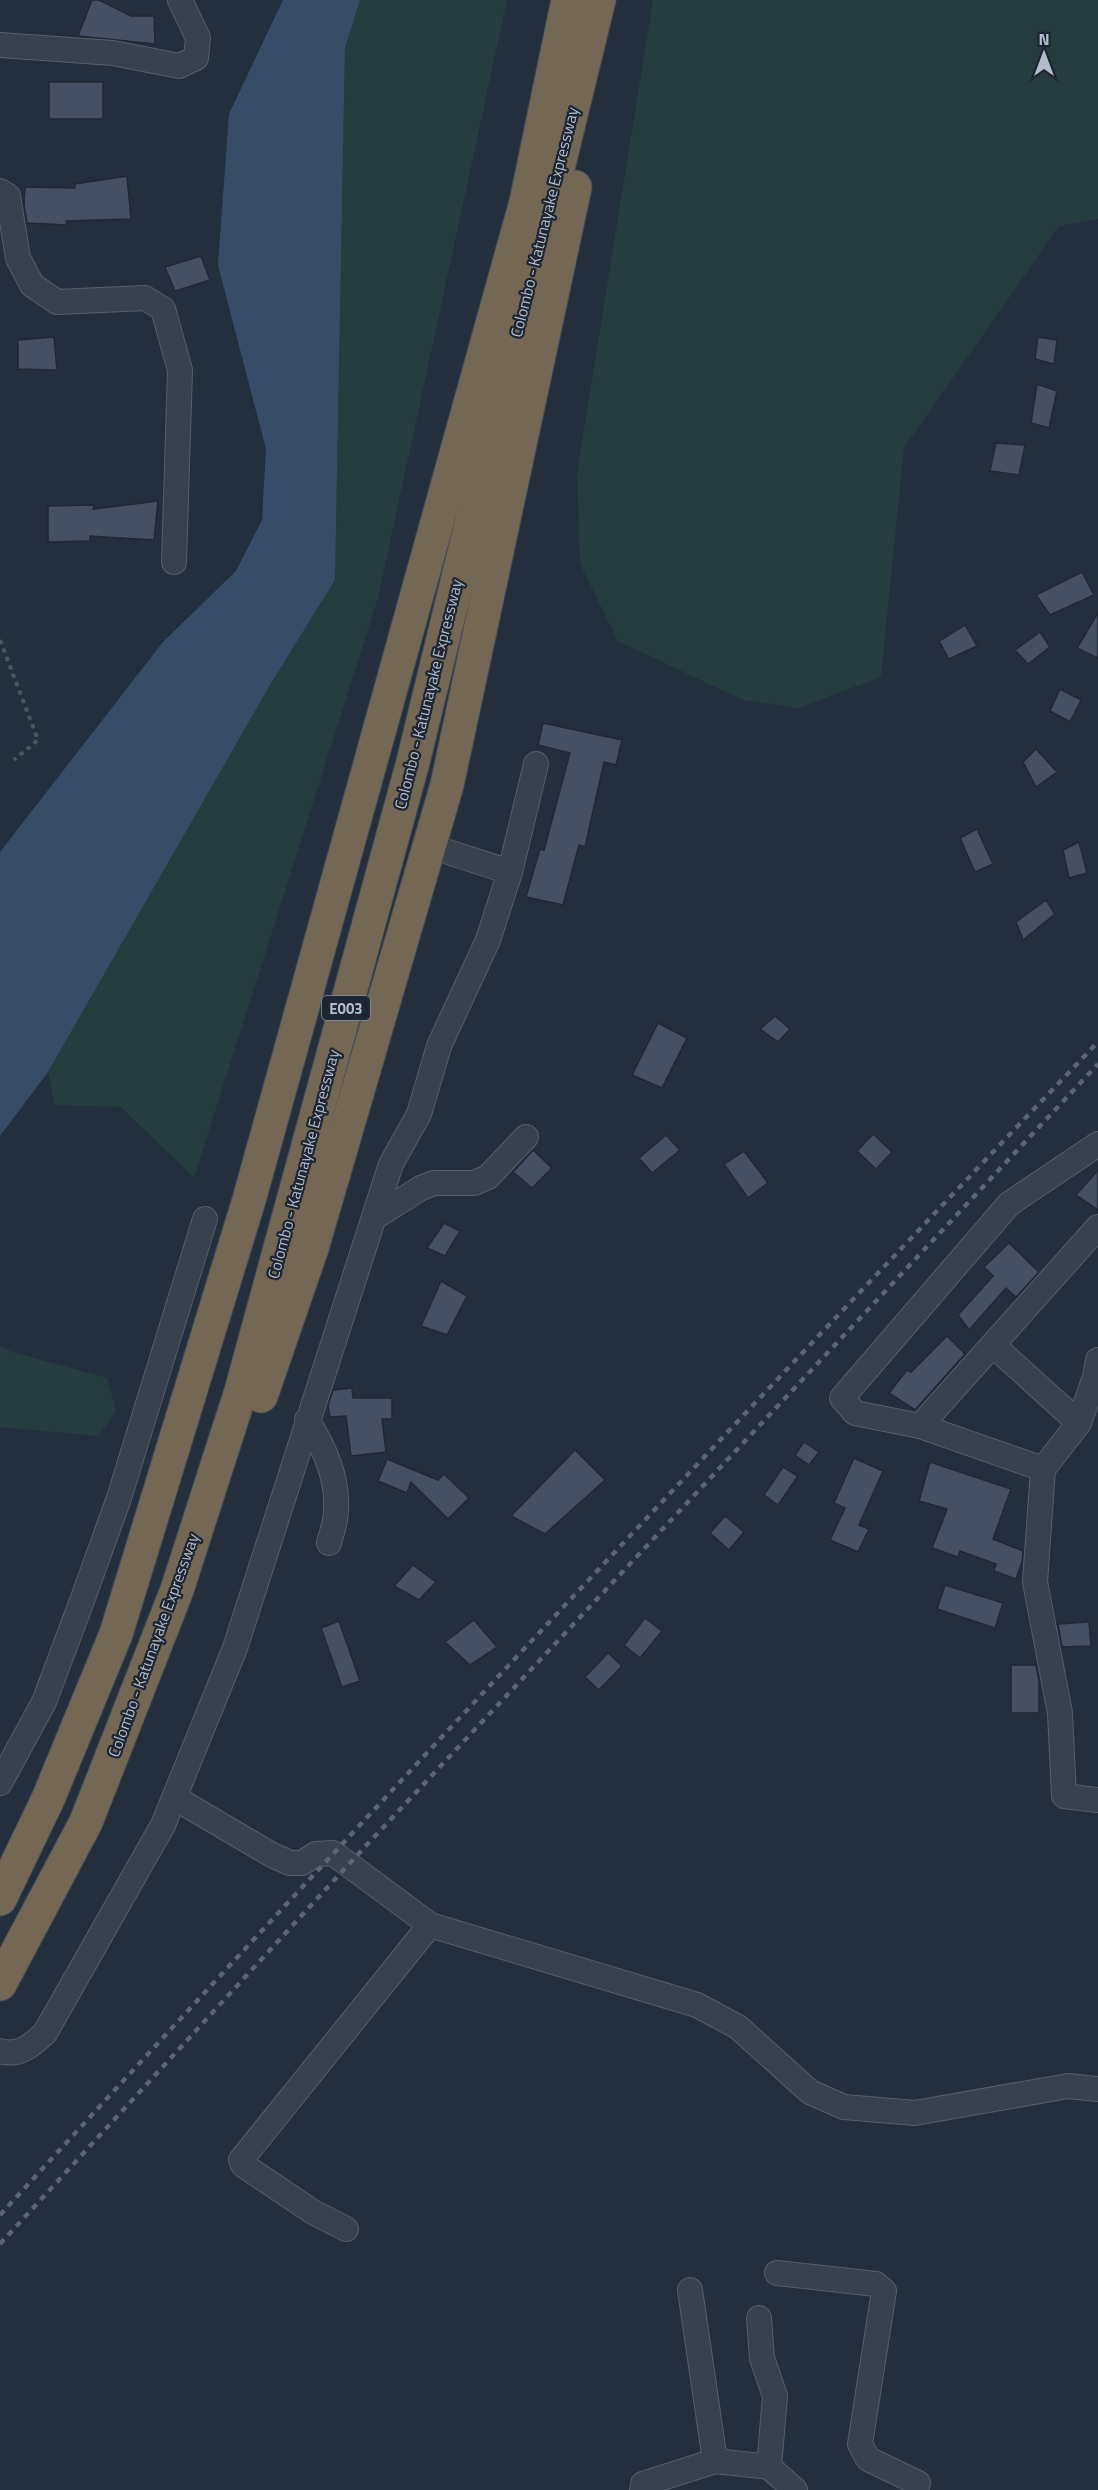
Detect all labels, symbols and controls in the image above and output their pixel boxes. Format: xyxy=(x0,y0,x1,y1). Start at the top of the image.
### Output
north arrow xyxy=(1014,24,1074,84)
text: N xyxy=(1038,27,1050,51)
street label: Colombo - Katunayake Expressway xyxy=(504,104,584,340)
street label: Colombo - Katunayake Expressway xyxy=(388,576,468,812)
road number: E003 xyxy=(322,996,370,1020)
street label: Colombo - Katunayake Expressway xyxy=(261,1046,345,1281)
street label: Colombo - Katunayake Expressway xyxy=(101,1530,205,1760)

